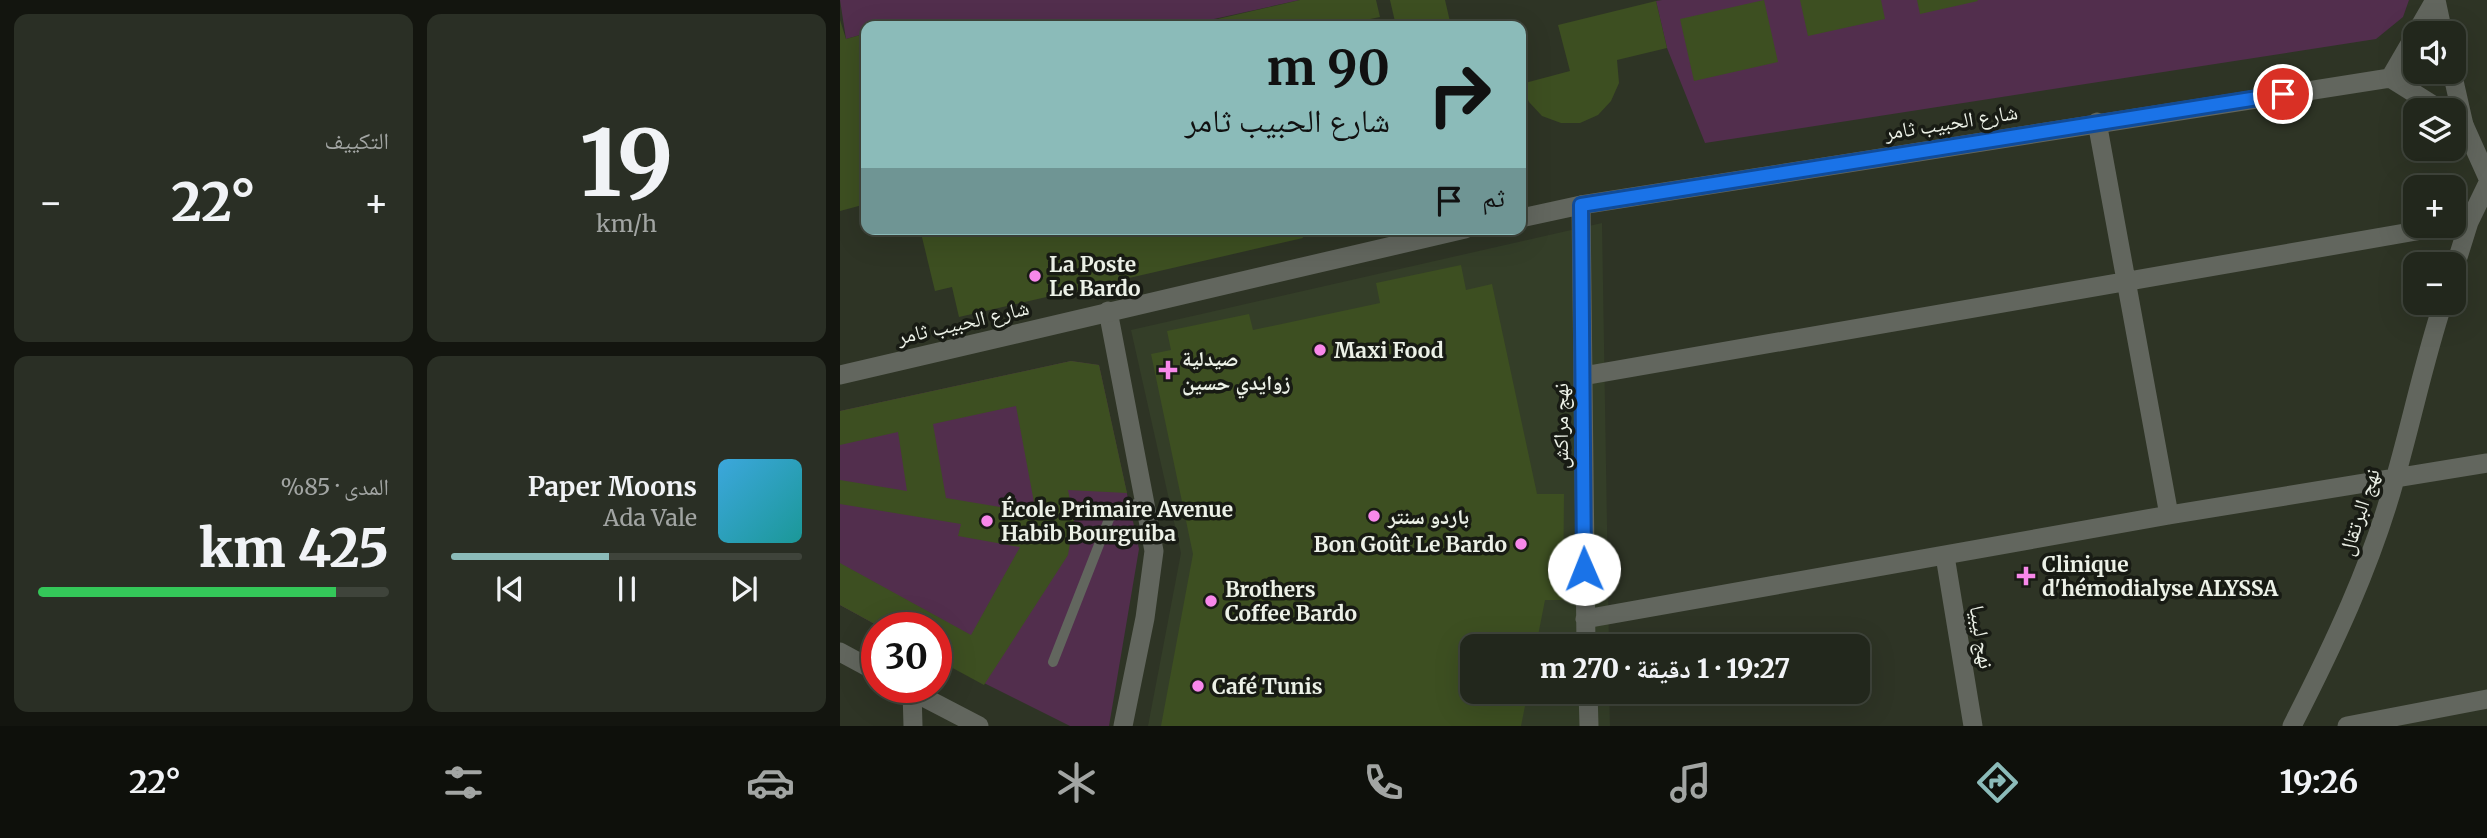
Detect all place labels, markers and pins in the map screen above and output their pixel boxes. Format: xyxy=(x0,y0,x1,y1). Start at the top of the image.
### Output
pin xyxy=(2253,64,2313,124)
place label: La Poste Le Bardo xyxy=(1049,251,1141,302)
marker: La Poste Le Bardo xyxy=(1027,268,1043,284)
place label: Maxi Food xyxy=(1334,337,1444,364)
marker: Maxi Food xyxy=(1312,342,1328,358)
place label: صيدلية زوايدي حسين xyxy=(1182,345,1291,399)
marker: صيدلية زوايدي حسين xyxy=(1160,362,1176,378)
place label: École Primaire Avenue Habib Bourguiba xyxy=(1001,495,1233,547)
place label: باردو سنتر xyxy=(1387,503,1469,530)
marker: باردو سنتر xyxy=(1366,508,1382,524)
marker: École Primaire Avenue Habib Bourguiba xyxy=(979,513,995,529)
place label: Bon Goût Le Bardo xyxy=(1313,531,1507,558)
marker: Bon Goût Le Bardo xyxy=(1513,536,1529,552)
place label: Clinique d'hémodialyse ALYSSA xyxy=(2042,551,2279,602)
marker: Clinique d'hémodialyse ALYSSA xyxy=(2016,566,2036,586)
place label: Brothers Coffee Bardo xyxy=(1225,576,1357,627)
marker: Brothers Coffee Bardo xyxy=(1203,593,1219,609)
place label: Café Tunis xyxy=(1212,673,1323,700)
marker: Café Tunis xyxy=(1190,678,1206,694)

